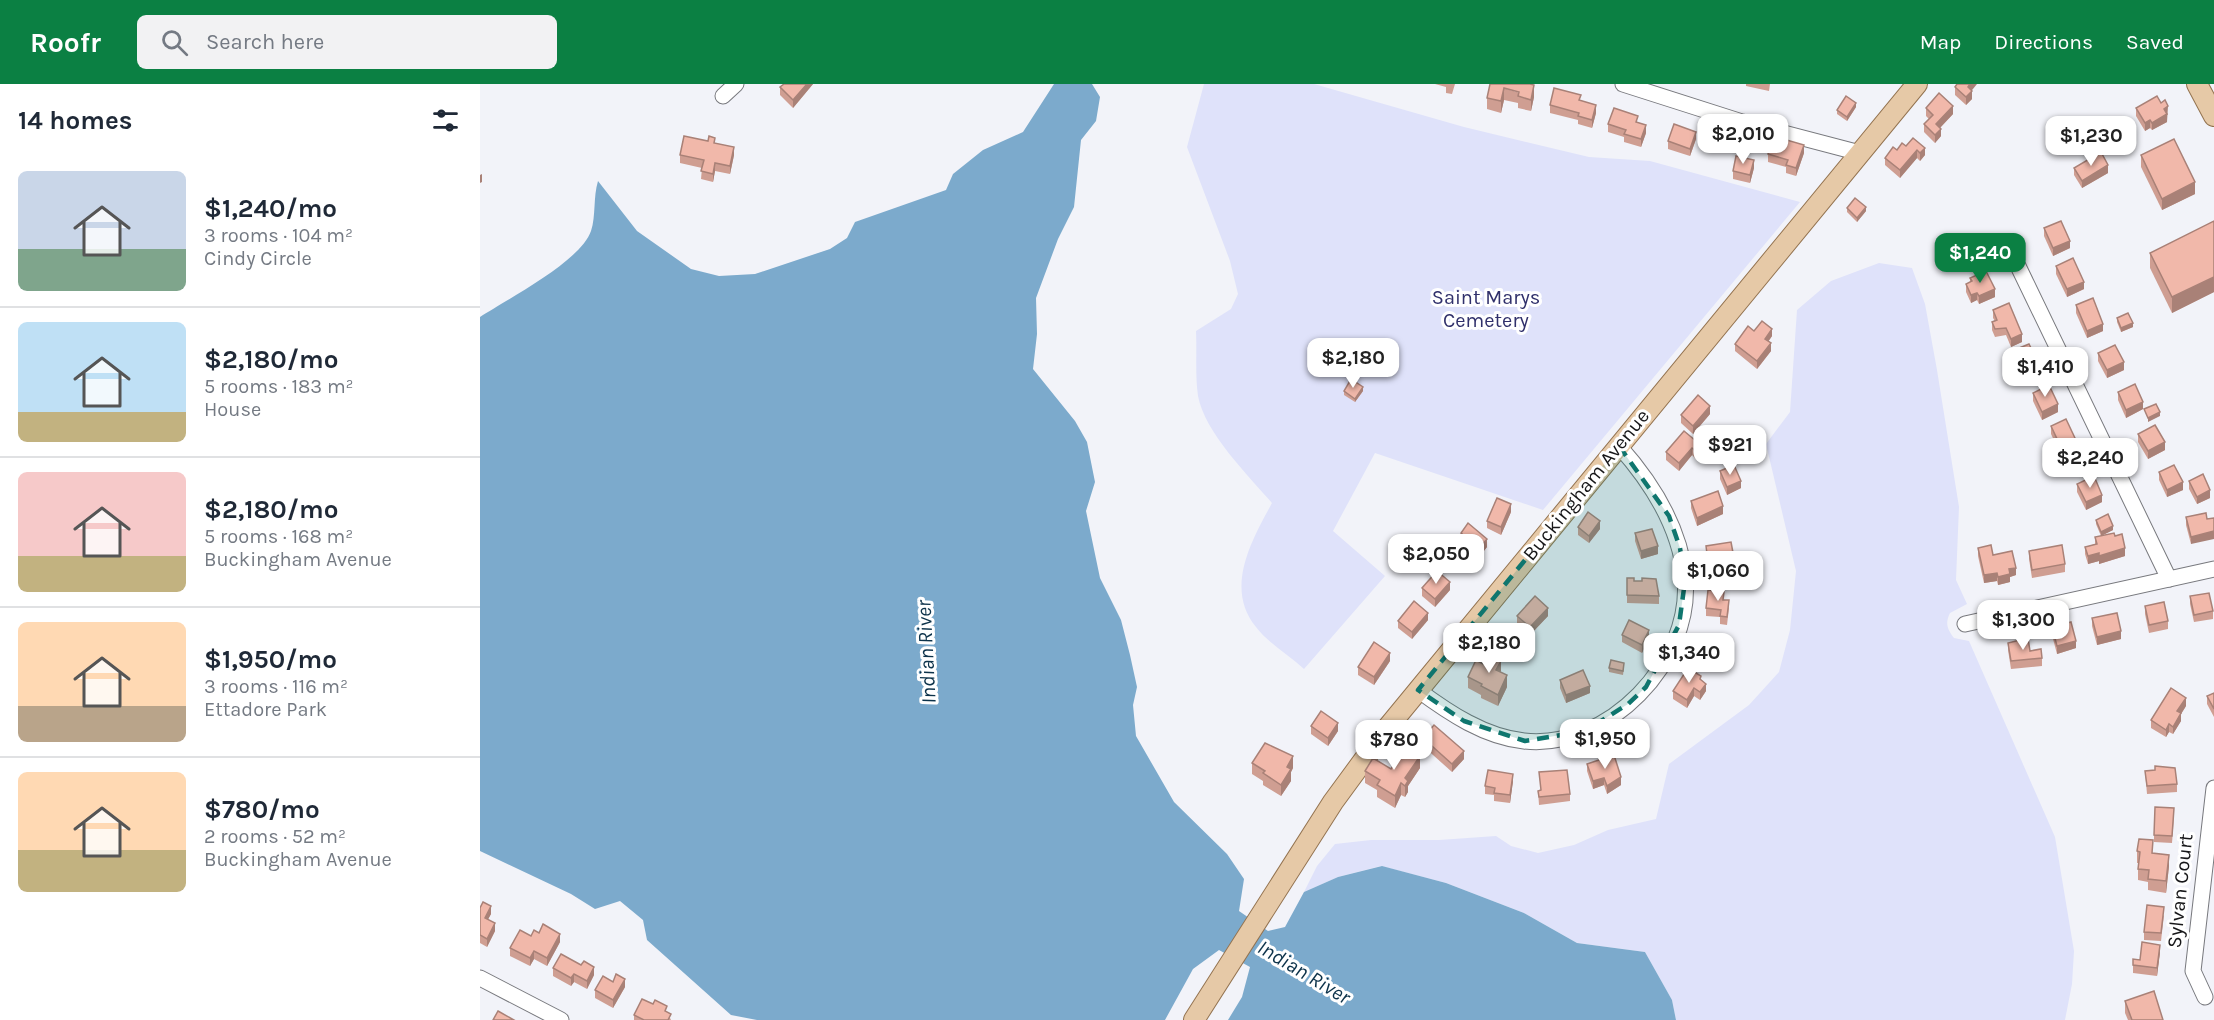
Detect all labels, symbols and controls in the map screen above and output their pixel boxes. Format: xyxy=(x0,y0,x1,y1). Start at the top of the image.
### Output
search box xyxy=(137,15,557,69)
text: Roofr xyxy=(30,26,101,59)
icon: search xyxy=(158,26,191,59)
text: Search here xyxy=(206,29,324,55)
text: Map xyxy=(1920,30,1961,54)
text: Directions xyxy=(1994,30,2093,54)
text: Saved xyxy=(2126,30,2184,54)
icon: filters xyxy=(429,104,462,137)
text: 14 homes xyxy=(18,105,132,136)
pin: $2,010 xyxy=(1694,114,1792,165)
pin: $1,230 xyxy=(2042,116,2140,167)
text: $2,010 xyxy=(1711,122,1775,145)
text: $1,230 xyxy=(2059,124,2123,147)
text: $1,240/mo xyxy=(204,193,337,224)
icon: home xyxy=(66,195,138,267)
text: 3 rooms · 104 m² xyxy=(204,224,353,247)
pin: $1,240 xyxy=(1931,233,2029,284)
text: $1,240 xyxy=(1949,241,2011,264)
text: Cindy Circle xyxy=(204,247,312,270)
park label: Saint Marys Cemetery xyxy=(1432,286,1540,332)
pin: $2,180 xyxy=(1304,338,1402,389)
text: $2,180/mo xyxy=(204,344,338,375)
icon: home xyxy=(66,346,138,418)
text: $2,180 xyxy=(1321,346,1385,369)
pin: $1,410 xyxy=(1996,347,2094,398)
text: $1,410 xyxy=(2016,355,2074,378)
text: 5 rooms · 183 m² xyxy=(204,375,354,398)
text: House xyxy=(204,398,261,421)
street label: Buckingham Avenue xyxy=(1518,405,1654,565)
pin: $921 xyxy=(1694,425,1766,476)
text: $921 xyxy=(1707,433,1753,456)
pin: $2,240 xyxy=(2041,438,2139,489)
text: $2,240 xyxy=(2056,446,2124,469)
text: $2,180/mo xyxy=(204,494,338,525)
icon: home xyxy=(66,496,138,568)
text: 5 rooms · 168 m² xyxy=(204,525,353,548)
pin: $2,050 xyxy=(1387,534,1485,585)
text: $2,050 xyxy=(1402,542,1470,565)
text: Buckingham Avenue xyxy=(204,548,392,571)
pin: $1,060 xyxy=(1669,551,1767,602)
text: $1,060 xyxy=(1686,559,1750,582)
water label: Indian River xyxy=(911,599,941,704)
pin: $1,300 xyxy=(1974,600,2072,651)
text: $1,300 xyxy=(1991,608,2055,631)
pin: $2,180 xyxy=(1440,623,1538,674)
text: $2,180 xyxy=(1457,631,1521,654)
pin: $1,340 xyxy=(1640,633,1738,684)
text: $1,340 xyxy=(1658,641,1720,664)
text: $1,950/mo xyxy=(204,644,337,675)
icon: home xyxy=(66,646,138,718)
text: 3 rooms · 116 m² xyxy=(204,675,348,698)
text: Ettadore Park xyxy=(204,698,327,721)
pin: $1,950 xyxy=(1556,719,1654,770)
pin: $780 xyxy=(1358,720,1430,771)
text: $1,950 xyxy=(1574,727,1636,750)
text: $780 xyxy=(1369,728,1419,751)
text: $780/mo xyxy=(204,794,320,825)
icon: home xyxy=(66,796,138,868)
text: 2 rooms · 52 m² xyxy=(204,825,346,848)
street label: Sylvan Court xyxy=(2163,832,2197,949)
text: Buckingham Avenue xyxy=(204,848,392,871)
water label: Indian River xyxy=(1253,935,1355,1009)

